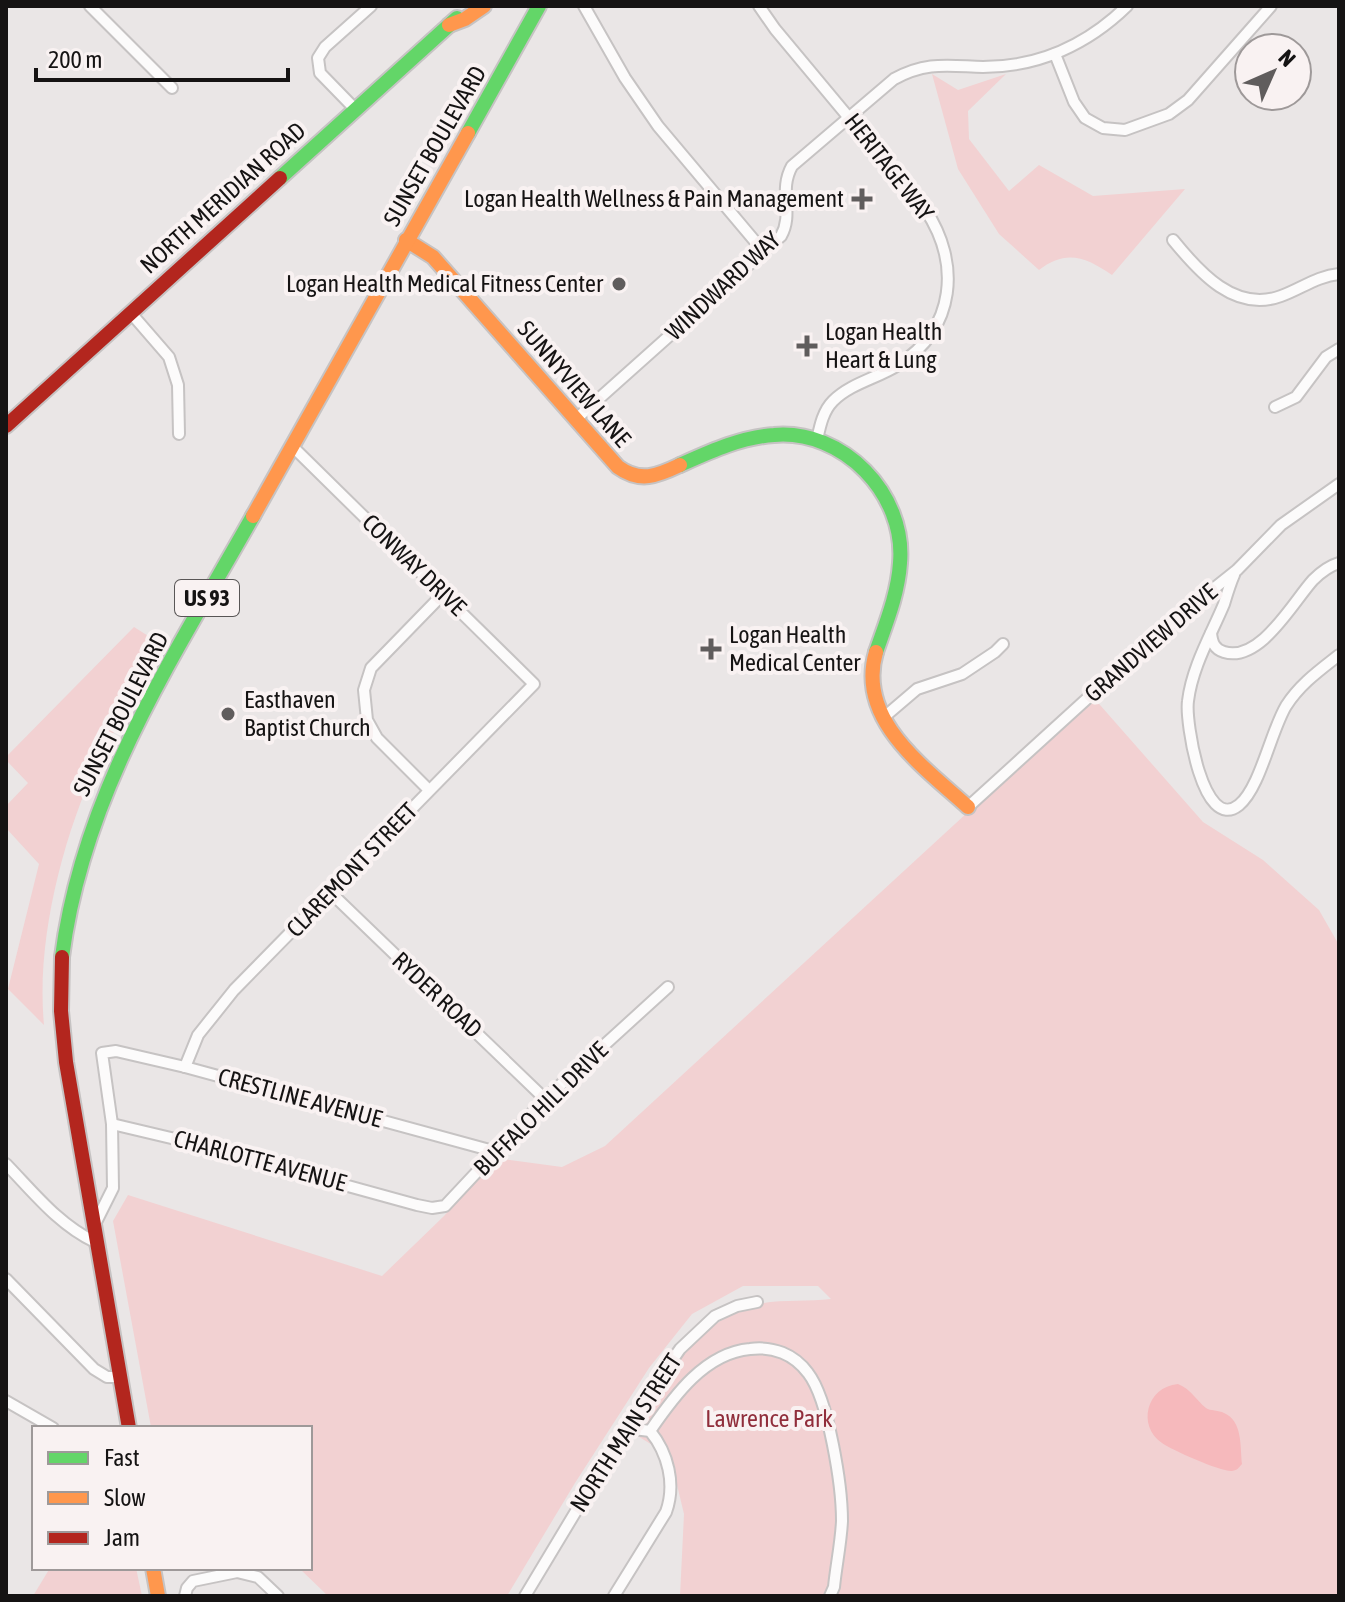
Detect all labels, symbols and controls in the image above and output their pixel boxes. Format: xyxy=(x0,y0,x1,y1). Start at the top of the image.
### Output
scale bar xyxy=(36,32,288,82)
north arrow xyxy=(1233,32,1313,112)
text: N xyxy=(1273,44,1301,72)
text: 200 m xyxy=(48,46,102,73)
street label: SUNSET BOULEVARD xyxy=(378,61,491,230)
street label: HERITAGE WAY xyxy=(839,108,940,226)
street label: NORTH MERIDIAN ROAD xyxy=(135,117,311,279)
place label: Logan Health Wellness & Pain Management xyxy=(464,185,844,212)
marker: Logan Health Wellness & Pain Management xyxy=(851,188,873,210)
street label: WINDWARD WAY xyxy=(660,226,786,345)
place label: Logan Health Medical Fitness Center xyxy=(286,270,604,297)
marker: Logan Health Medical Fitness Center xyxy=(610,275,628,293)
street label: SUNNYVIEW LANE xyxy=(513,315,636,452)
place label: Logan Health Heart & Lung xyxy=(825,318,942,373)
marker: Logan Health Heart & Lung xyxy=(796,335,818,357)
street label: CONWAY DRIVE xyxy=(357,509,472,621)
street label: GRANDVIEW DRIVE xyxy=(1079,578,1222,707)
road number: US 93 xyxy=(175,580,239,616)
place label: Logan Health Medical Center xyxy=(729,621,861,676)
street label: SUNSET BOULEVARD xyxy=(68,627,173,800)
marker: Logan Health Medical Center xyxy=(700,638,722,660)
place label: Easthaven Baptist Church xyxy=(244,686,371,741)
marker: Easthaven Baptist Church xyxy=(219,705,237,723)
street label: CLAREMONT STREET xyxy=(281,797,423,942)
street label: RYDER ROAD xyxy=(387,946,488,1043)
street label: BUFFALO HILL DRIVE xyxy=(468,1036,613,1181)
street label: CRESTLINE AVENUE xyxy=(215,1063,385,1132)
street label: CHARLOTTE AVENUE xyxy=(171,1125,349,1196)
street label: NORTH MAIN STREET xyxy=(564,1348,687,1517)
park label: Lawrence Park xyxy=(705,1405,833,1432)
legend xyxy=(32,1426,312,1570)
text: Fast xyxy=(104,1444,140,1471)
text: Slow xyxy=(104,1484,146,1511)
text: Jam xyxy=(104,1524,140,1551)

